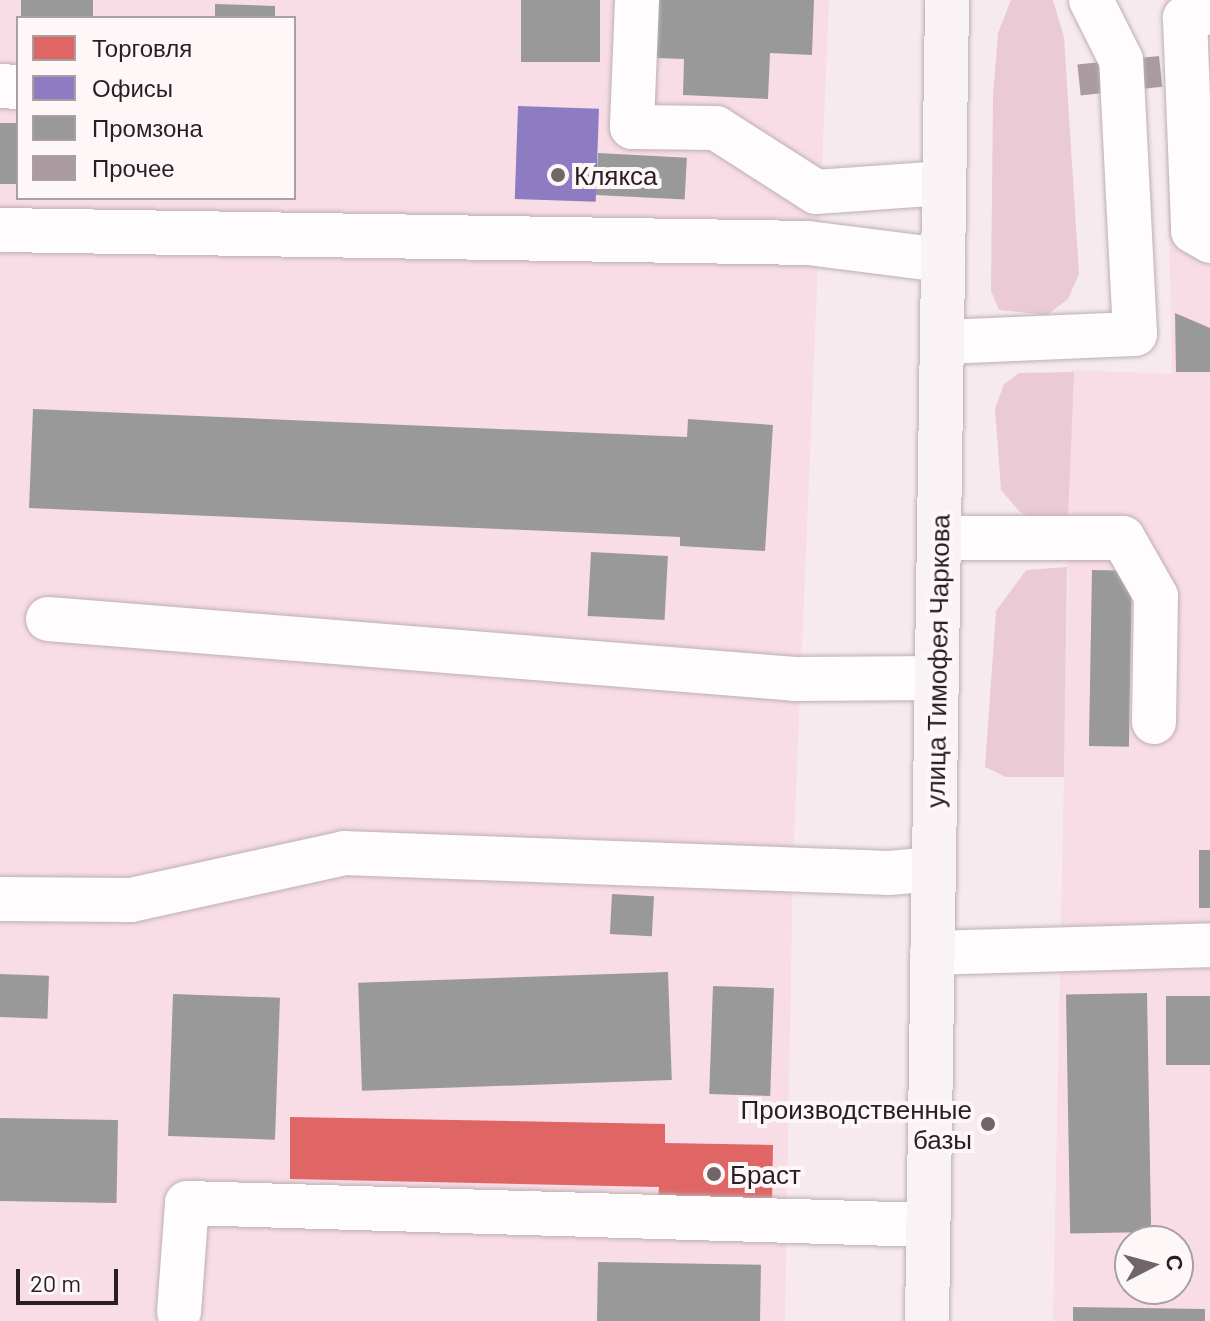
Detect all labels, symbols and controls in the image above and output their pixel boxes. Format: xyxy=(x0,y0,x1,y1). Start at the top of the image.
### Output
legend xyxy=(16,16,296,200)
text: Торговля xyxy=(92,33,192,62)
text: Офисы xyxy=(92,73,173,102)
text: Промзона xyxy=(92,113,203,142)
text: Прочее xyxy=(92,153,175,182)
place label: Клякса xyxy=(574,159,658,191)
marker: Клякса xyxy=(549,166,567,184)
street label: улица Тимофея Чаркова xyxy=(919,514,955,808)
place label: Производственные базы xyxy=(741,1093,972,1154)
marker: Производственные базы xyxy=(979,1115,997,1133)
place label: Браст xyxy=(730,1158,801,1190)
marker: Браст xyxy=(705,1165,723,1183)
north arrow xyxy=(1114,1225,1194,1305)
scale bar xyxy=(20,1253,122,1303)
text: С xyxy=(1162,1253,1190,1272)
text: 20 m xyxy=(30,1268,81,1297)

